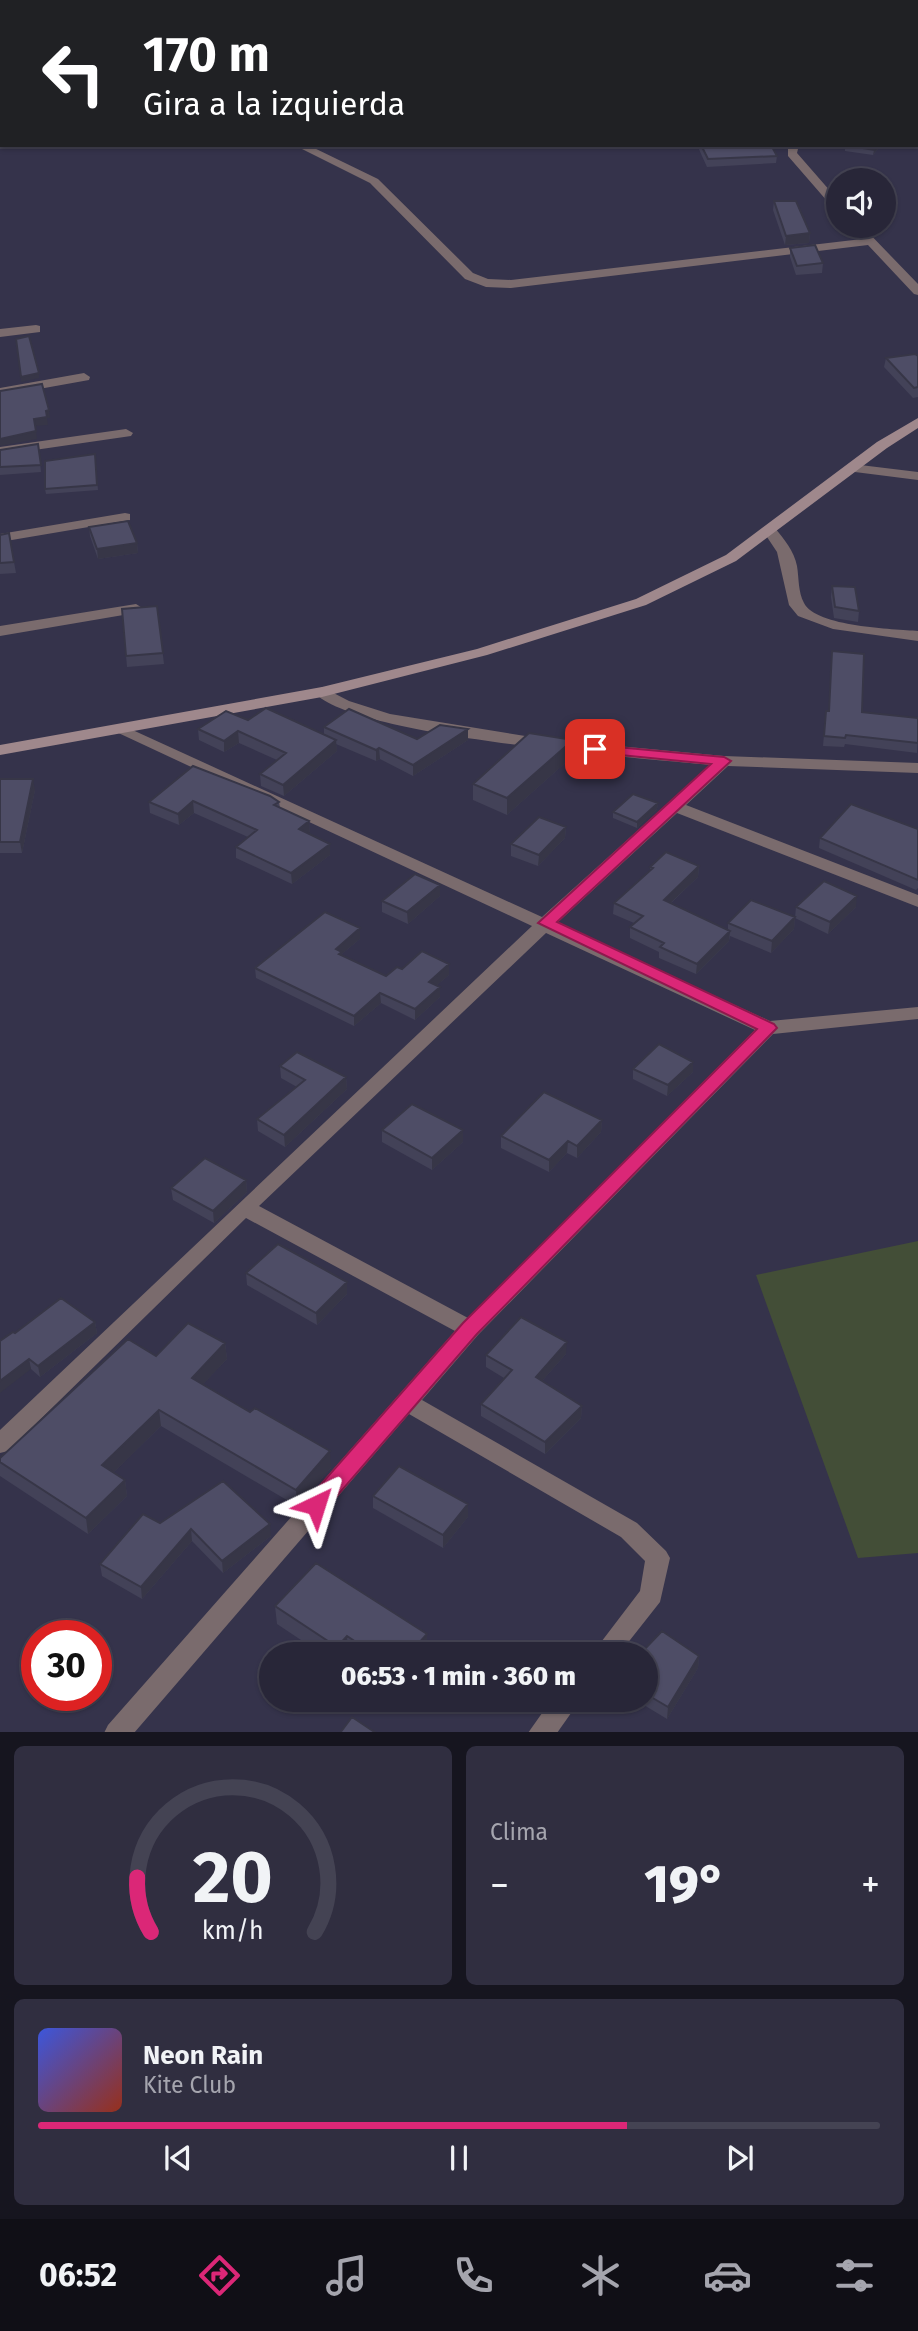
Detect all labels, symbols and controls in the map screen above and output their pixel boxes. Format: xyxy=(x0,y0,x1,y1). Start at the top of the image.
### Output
text: 170 m xyxy=(143,25,270,84)
icon: left xyxy=(28,28,119,119)
text: Gira a la izquierda xyxy=(143,85,405,123)
map controls xyxy=(826,168,896,238)
button: sound xyxy=(826,168,896,238)
pin xyxy=(565,719,625,779)
icon: arrive xyxy=(576,730,614,768)
position arrow xyxy=(279,1468,353,1542)
speed limit sign: 30 xyxy=(21,1620,112,1711)
text: 06:53 · 1 min · 360 m xyxy=(341,1661,576,1692)
text: Clima xyxy=(490,1818,548,1846)
text: 20 xyxy=(193,1834,273,1921)
text: 19° xyxy=(644,1853,726,1916)
text: − xyxy=(490,1862,509,1908)
text: + xyxy=(861,1862,880,1908)
text: km/h xyxy=(202,1915,264,1945)
text: Neon Rain xyxy=(143,2040,263,2071)
text: Kite Club xyxy=(143,2071,236,2099)
icon: previous xyxy=(159,2139,197,2177)
icon: pause xyxy=(440,2139,478,2177)
icon: next xyxy=(721,2139,759,2177)
icon: directions xyxy=(195,2251,244,2300)
icon: music xyxy=(322,2251,371,2300)
icon: phone xyxy=(449,2251,498,2300)
icon: climate xyxy=(576,2251,625,2300)
icon: car xyxy=(703,2251,752,2300)
icon: filters xyxy=(830,2251,879,2300)
text: 06:52 xyxy=(39,2256,117,2294)

